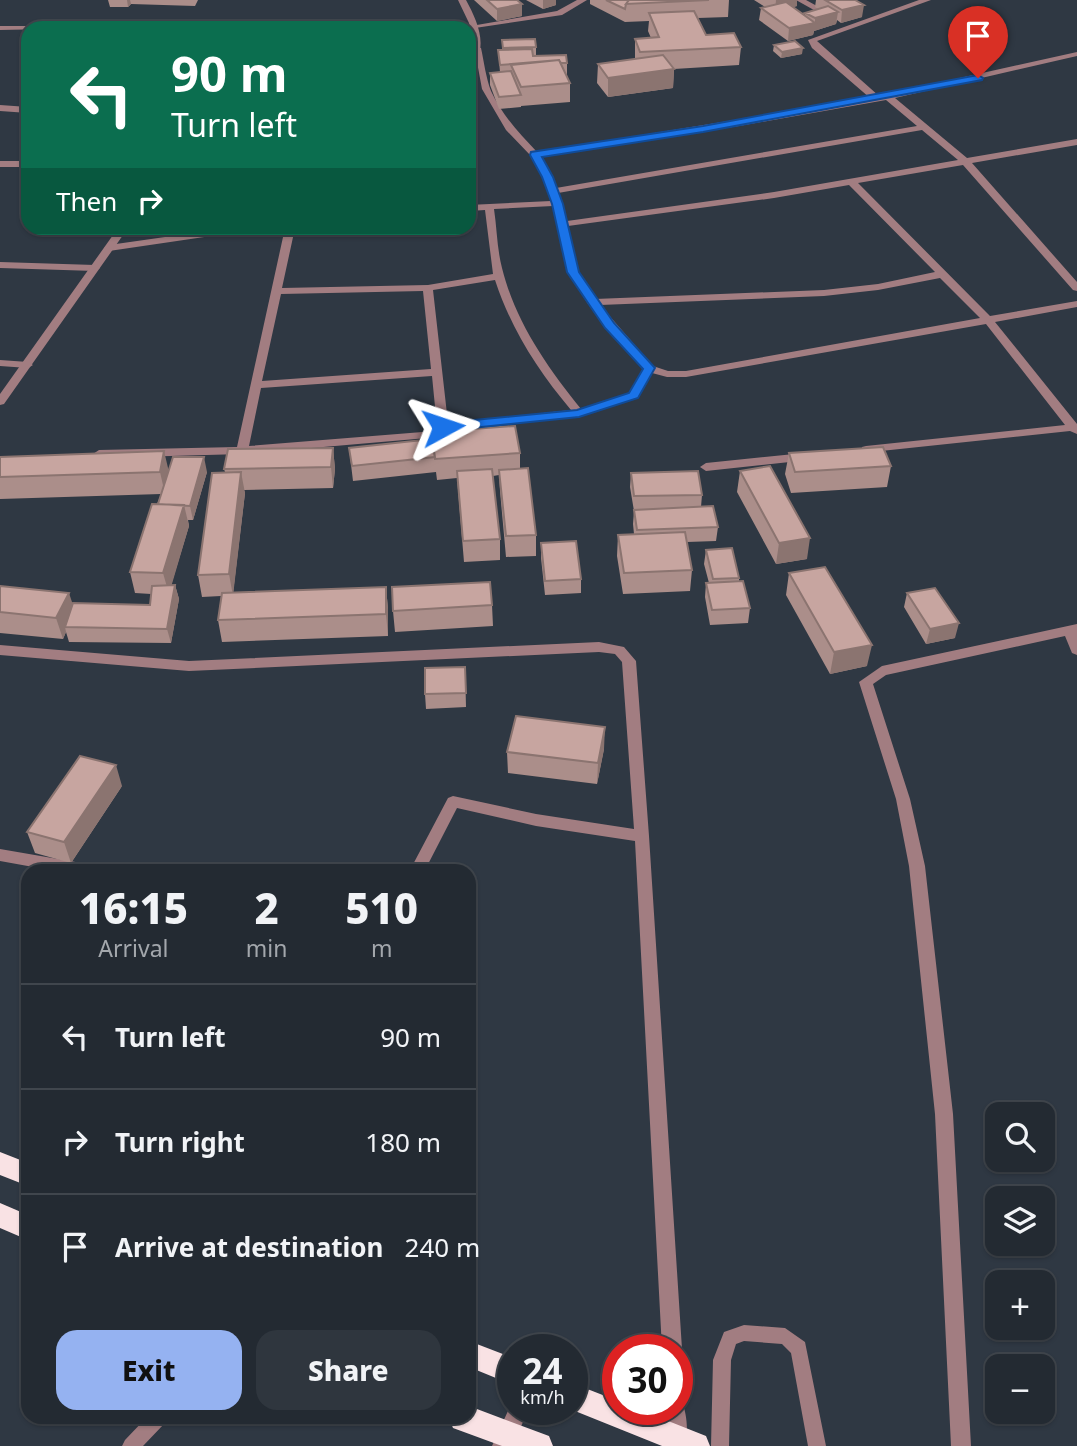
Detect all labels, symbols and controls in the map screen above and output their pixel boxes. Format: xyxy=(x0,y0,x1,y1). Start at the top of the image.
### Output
pin xyxy=(948,6,1008,78)
icon: arrive xyxy=(959,17,997,55)
text: 90 m xyxy=(171,40,288,106)
icon: left xyxy=(56,49,147,140)
text: Turn left xyxy=(171,103,297,146)
icon: right xyxy=(131,182,169,220)
text: Then xyxy=(56,183,117,219)
position arrow xyxy=(406,390,480,464)
text: 16:15 xyxy=(79,879,188,936)
text: 2 xyxy=(254,879,279,936)
text: 510 xyxy=(345,879,418,936)
text: Arrival xyxy=(98,932,168,964)
text: min xyxy=(246,932,287,964)
text: m xyxy=(371,932,392,964)
icon: left xyxy=(56,1018,94,1056)
text: Turn left xyxy=(115,1019,226,1055)
text: 90 m xyxy=(380,1019,441,1055)
map controls xyxy=(985,1102,1055,1424)
button: search xyxy=(985,1102,1055,1172)
icon: right xyxy=(56,1123,94,1161)
text: Turn right xyxy=(115,1124,245,1160)
text: 180 m xyxy=(365,1124,441,1160)
button: layers xyxy=(985,1186,1055,1256)
icon: arrive xyxy=(56,1228,94,1266)
text: Arrive at destination xyxy=(115,1229,384,1265)
text: 240 m xyxy=(405,1229,480,1265)
button: + xyxy=(985,1270,1055,1340)
button: Exit xyxy=(56,1330,242,1410)
button: Share xyxy=(256,1330,441,1410)
speed limit sign: 30 xyxy=(602,1334,693,1425)
text: 24 xyxy=(522,1347,563,1394)
button: − xyxy=(985,1354,1055,1424)
text: km/h xyxy=(520,1385,565,1409)

